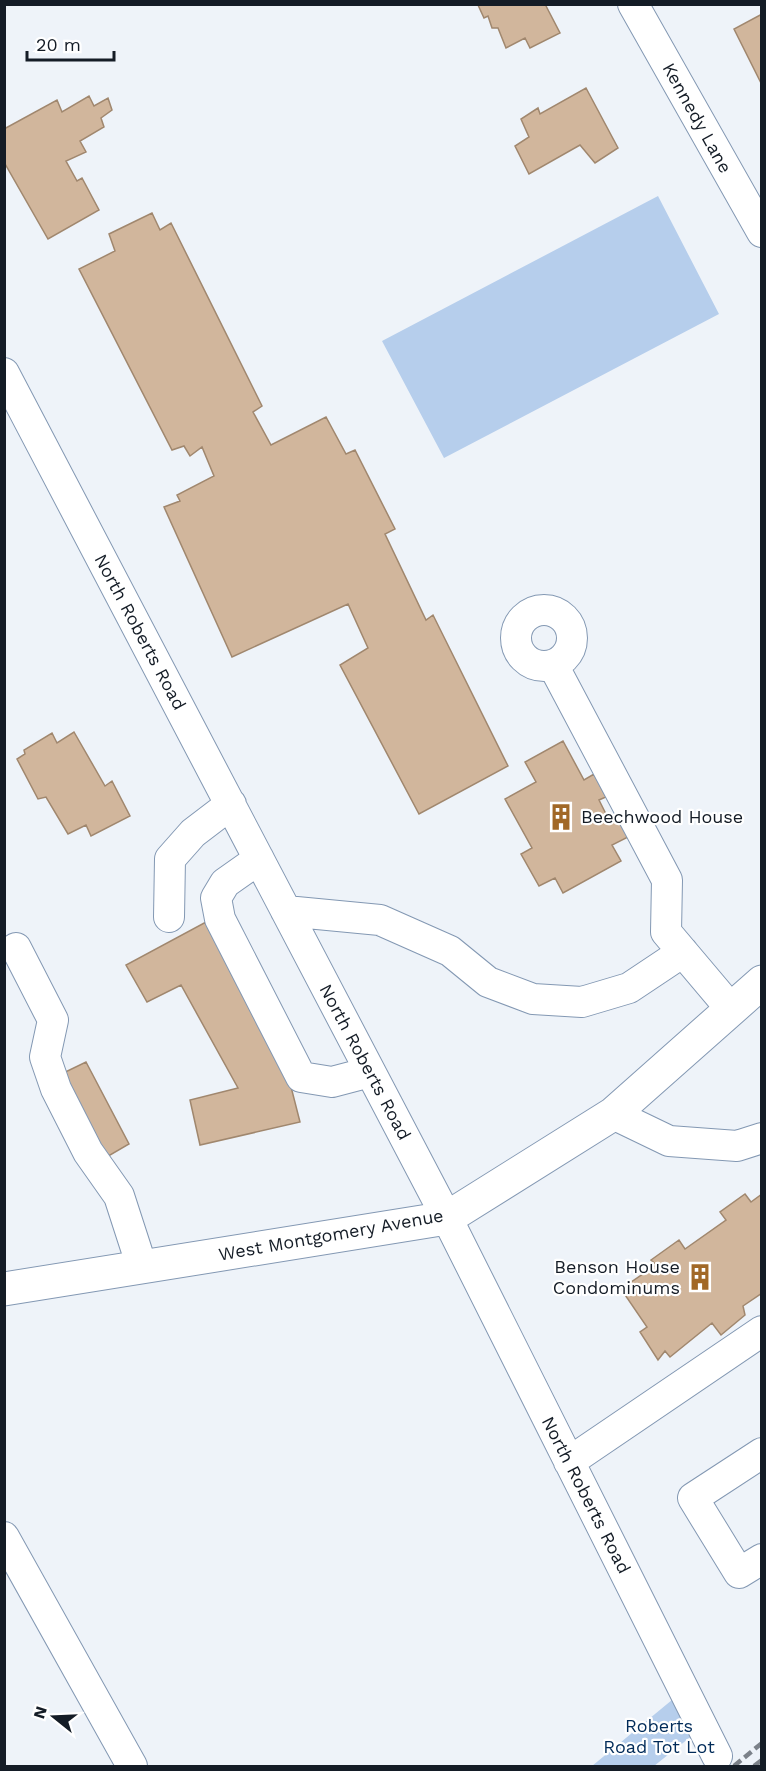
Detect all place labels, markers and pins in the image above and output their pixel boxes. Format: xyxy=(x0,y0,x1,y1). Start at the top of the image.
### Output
building icon: Beechwood House xyxy=(546,802,576,832)
place label: Beechwood House xyxy=(581,806,743,827)
place label: Benson House Condominums xyxy=(553,1256,680,1298)
building icon: Benson House Condominums xyxy=(685,1262,715,1292)

